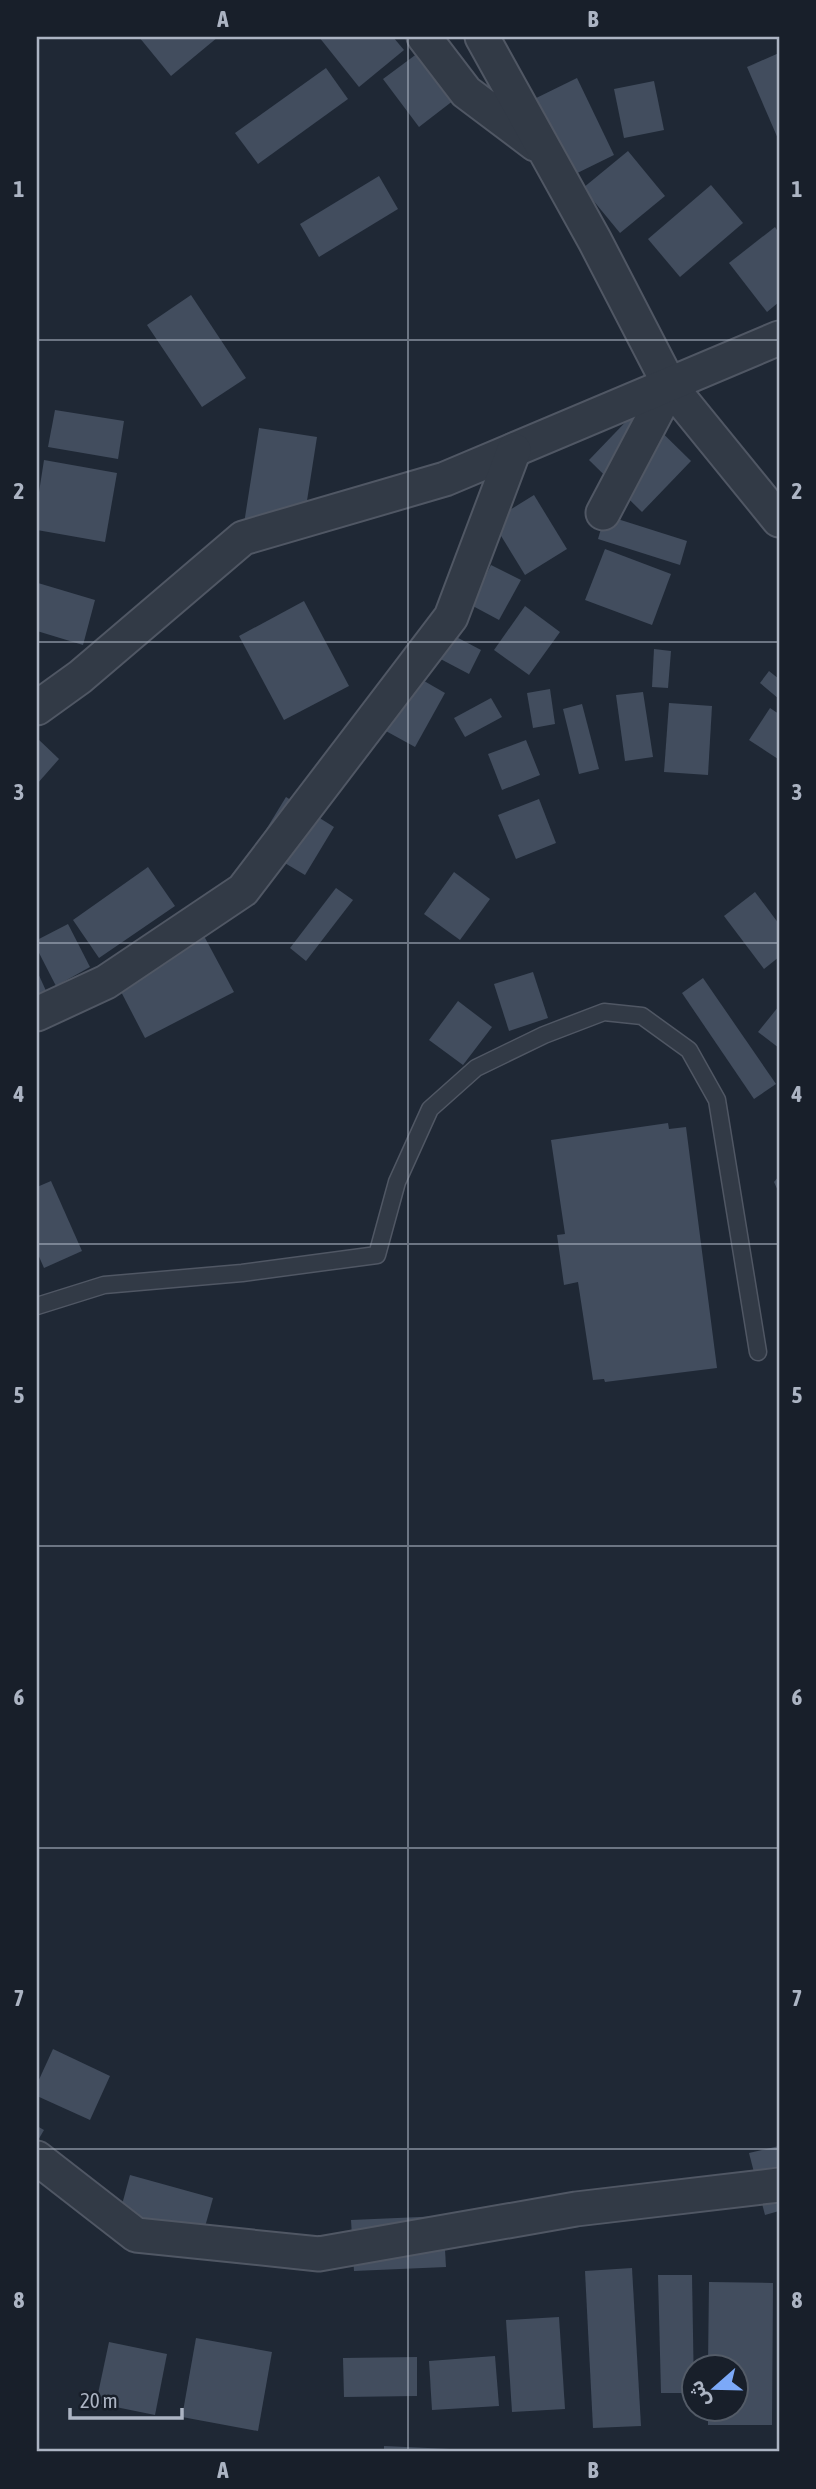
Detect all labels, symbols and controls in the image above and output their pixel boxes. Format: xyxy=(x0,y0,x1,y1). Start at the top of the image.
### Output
text: A xyxy=(216,6,229,32)
text: B xyxy=(588,6,599,32)
text: 1 xyxy=(14,176,25,202)
text: 1 xyxy=(792,176,803,202)
text: 2 xyxy=(14,478,24,504)
text: 2 xyxy=(792,478,802,504)
text: 3 xyxy=(14,779,24,805)
text: 3 xyxy=(792,779,802,805)
text: 4 xyxy=(13,1081,25,1107)
text: 4 xyxy=(791,1081,803,1107)
text: 5 xyxy=(14,1382,25,1408)
text: 5 xyxy=(792,1382,803,1408)
text: 6 xyxy=(14,1684,25,1710)
text: 6 xyxy=(792,1684,803,1710)
text: 7 xyxy=(14,1985,24,2011)
text: 7 xyxy=(792,1985,802,2011)
text: 8 xyxy=(14,2287,25,2313)
text: 8 xyxy=(792,2287,803,2313)
north arrow xyxy=(680,2352,750,2422)
scale bar xyxy=(70,2377,182,2421)
text: ش xyxy=(684,2378,714,2410)
text: 20 m xyxy=(80,2388,118,2412)
text: A xyxy=(216,2457,229,2483)
text: B xyxy=(588,2457,599,2483)

